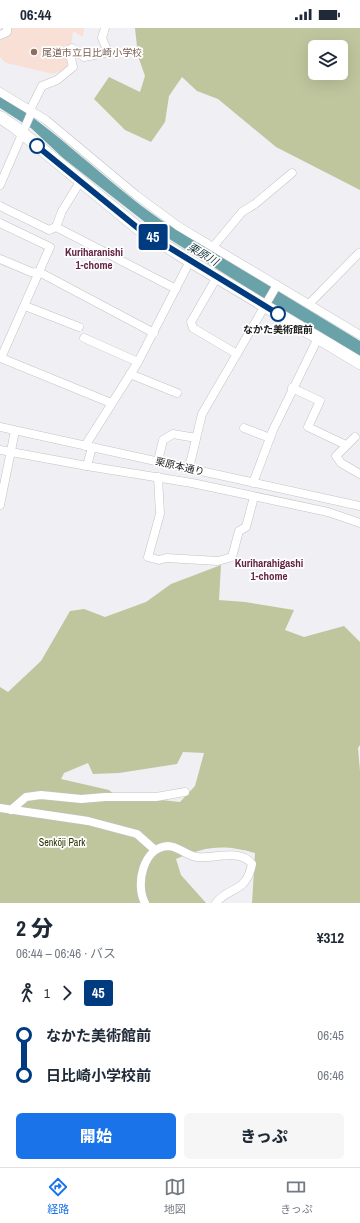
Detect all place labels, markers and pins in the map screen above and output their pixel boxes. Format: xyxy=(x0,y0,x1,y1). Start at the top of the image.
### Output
place label: 尾道市立日比崎小学校 xyxy=(42,46,142,59)
marker: 尾道市立日比崎小学校 xyxy=(29,47,39,57)
unlabelled marker xyxy=(29,138,45,154)
marker: なかた美術館前 xyxy=(270,306,286,322)
place label: なかた美術館前 xyxy=(243,323,313,336)

